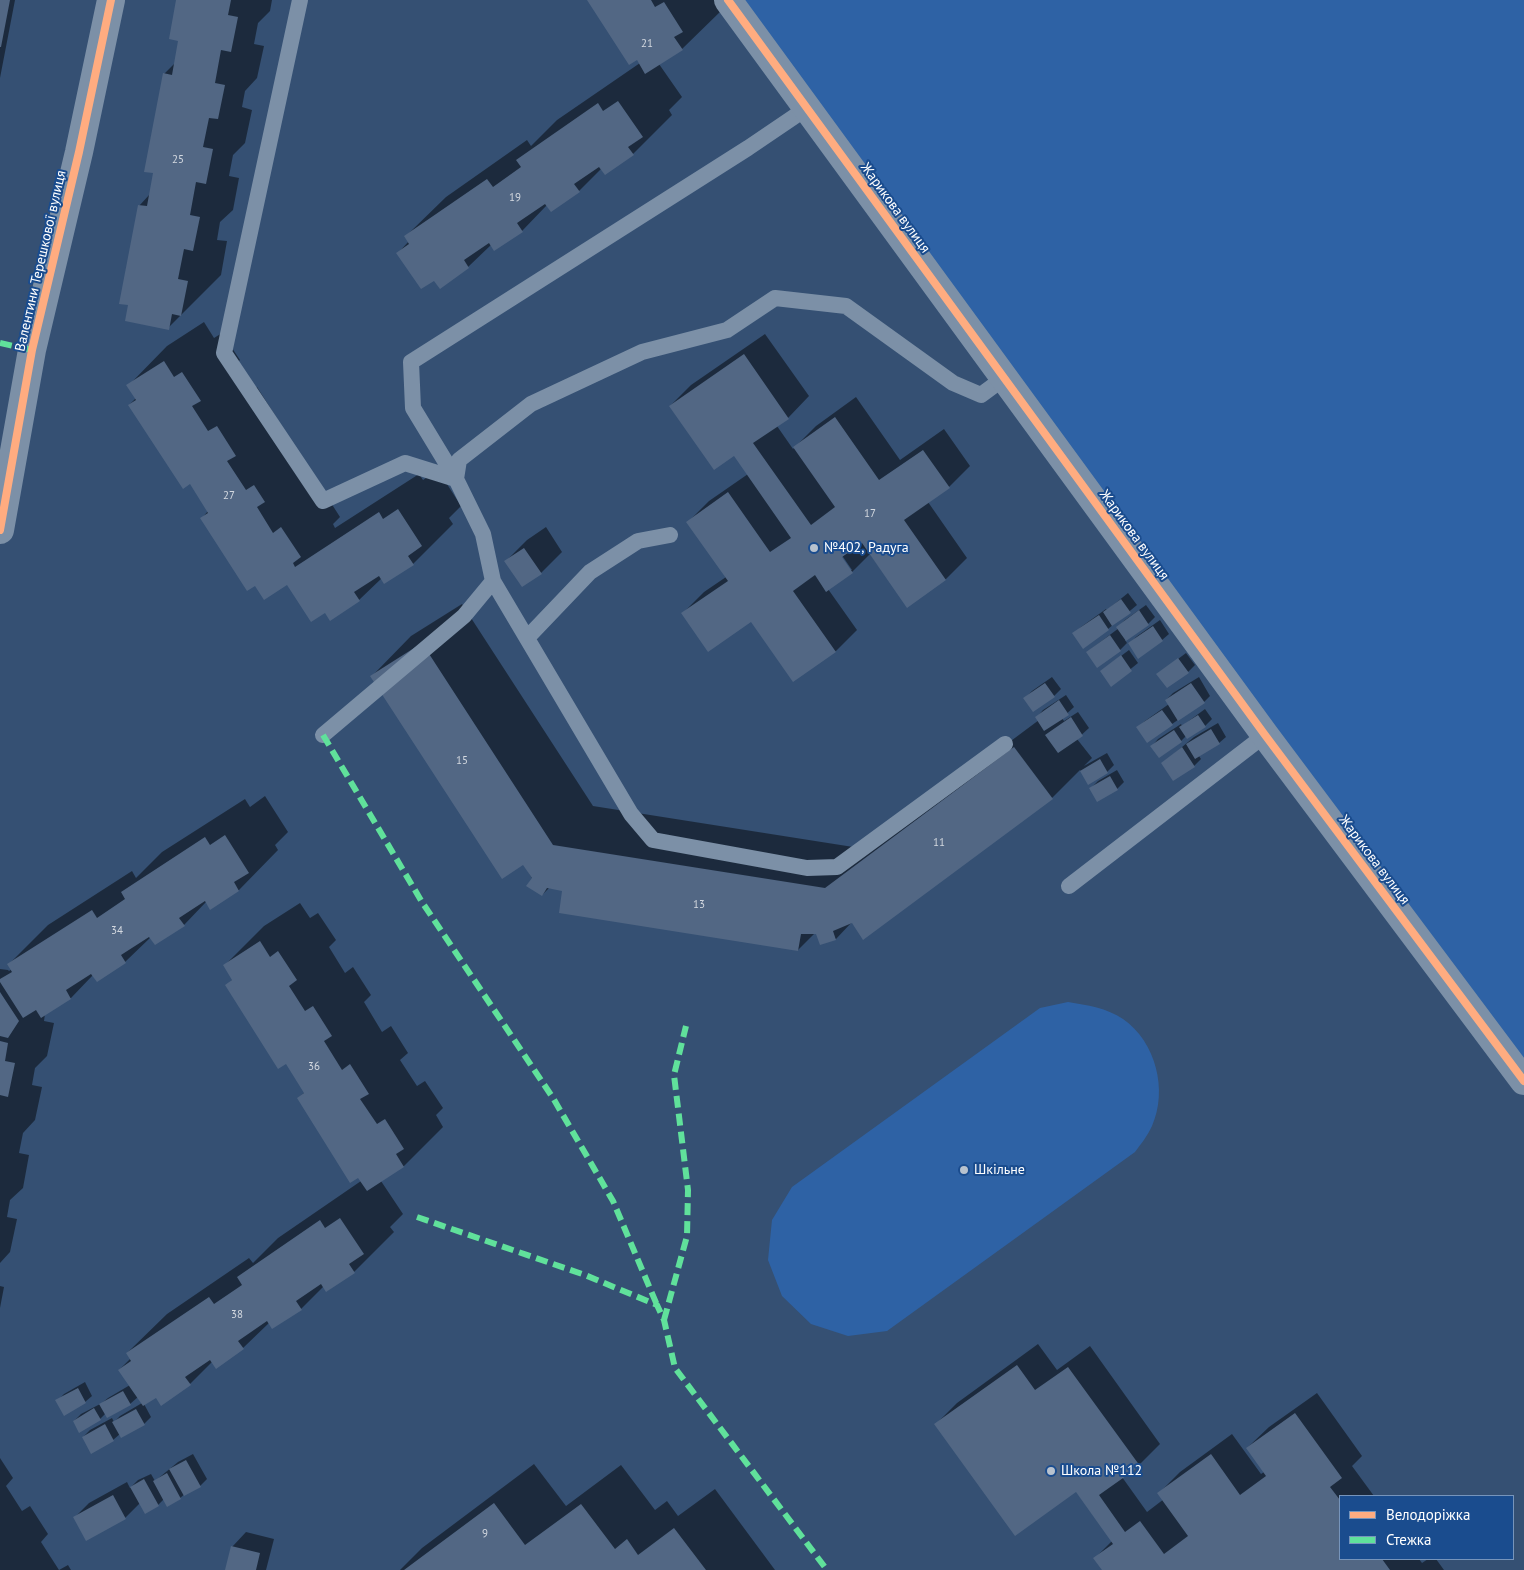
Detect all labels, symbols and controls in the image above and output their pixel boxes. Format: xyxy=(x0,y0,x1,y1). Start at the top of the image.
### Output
house number: 21 xyxy=(641,37,653,51)
house number: 25 xyxy=(172,153,184,167)
street label: Жарикова вулиця xyxy=(857,160,933,256)
street label: Валентини Терешкової вулиця xyxy=(12,169,70,353)
house number: 19 xyxy=(509,191,521,205)
street label: Жарикова вулиця xyxy=(1096,487,1172,583)
house number: 27 xyxy=(223,489,235,503)
house number: 17 xyxy=(864,507,876,521)
place label: №402, Радуга xyxy=(824,540,909,556)
marker: №402, Радуга xyxy=(808,542,820,554)
house number: 15 xyxy=(456,754,468,768)
street label: Жарикова вулиця xyxy=(1335,812,1413,908)
house number: 11 xyxy=(933,836,945,850)
house number: 13 xyxy=(693,898,705,912)
house number: 34 xyxy=(111,924,123,938)
house number: 36 xyxy=(308,1060,320,1074)
place label: Шкільне xyxy=(974,1162,1025,1178)
marker: Шкільне xyxy=(958,1164,970,1176)
house number: 38 xyxy=(231,1308,243,1322)
place label: Школа №112 xyxy=(1061,1463,1142,1479)
marker: Школа №112 xyxy=(1045,1465,1057,1477)
legend xyxy=(1339,1495,1514,1560)
text: Велодоріжка xyxy=(1386,1505,1470,1524)
house number: 9 xyxy=(482,1527,488,1541)
text: Стежка xyxy=(1386,1530,1431,1549)

